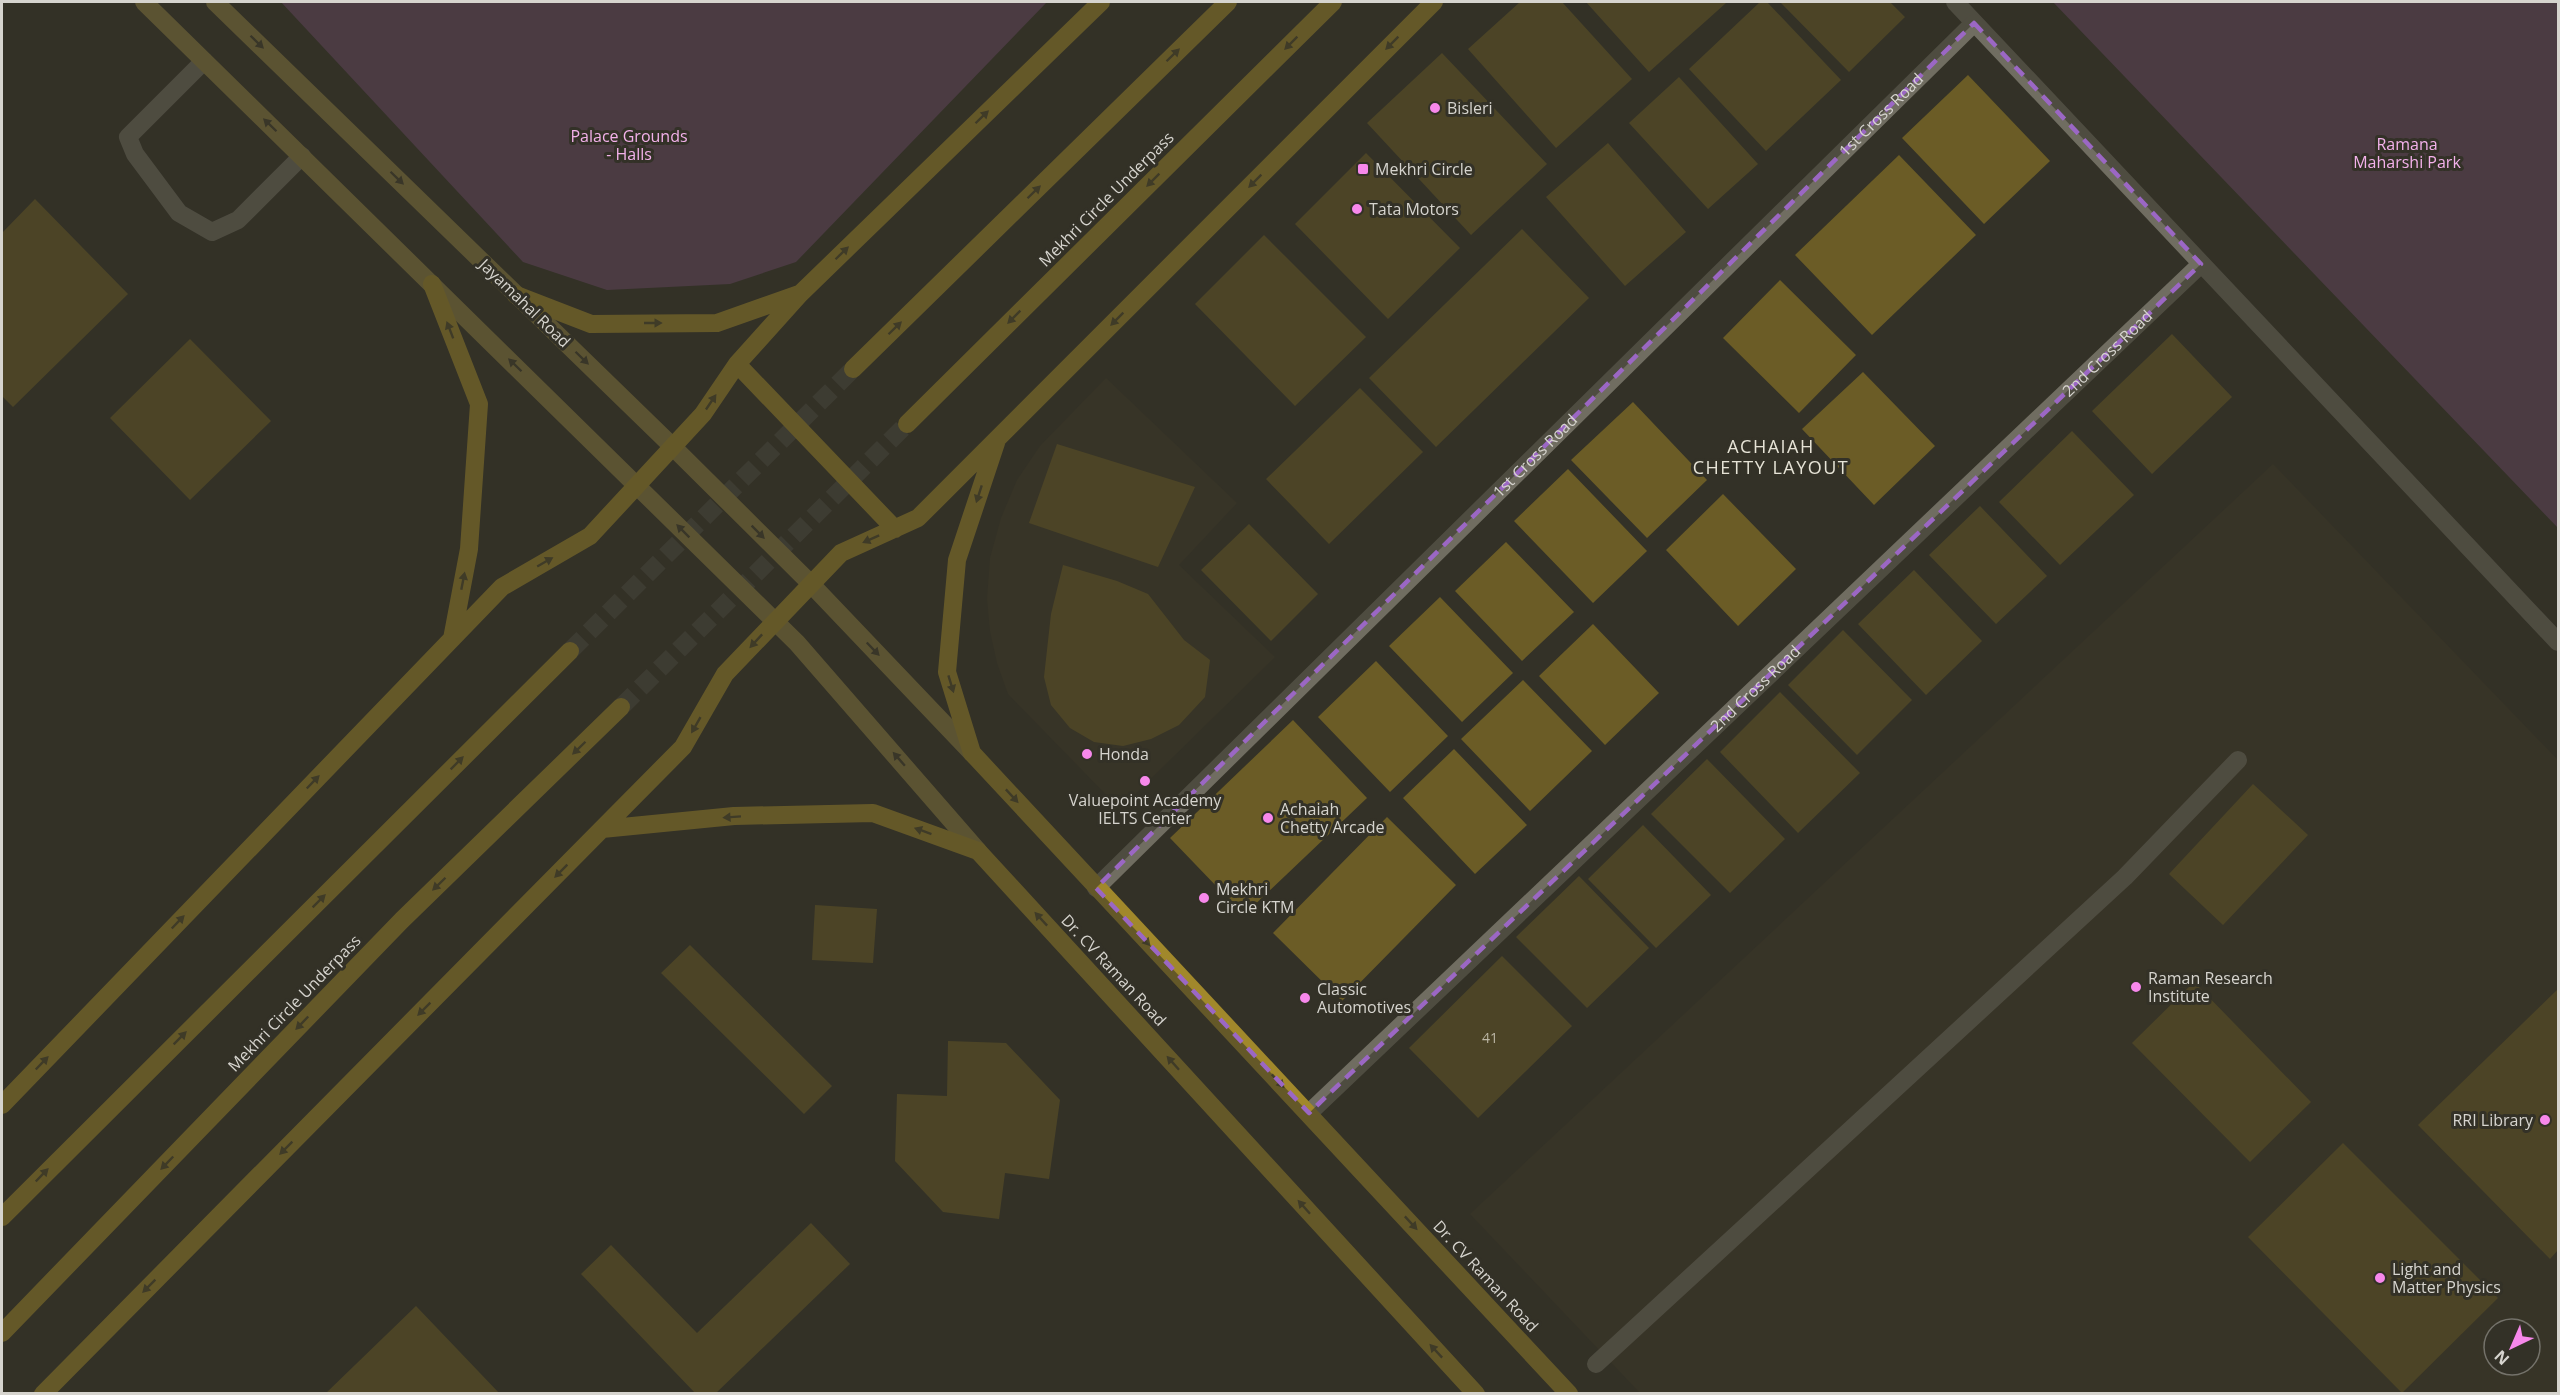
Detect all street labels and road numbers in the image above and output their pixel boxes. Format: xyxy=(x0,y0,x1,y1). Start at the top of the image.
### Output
street label: 1st Cross Road xyxy=(1834,68,1928,161)
street label: Mekhri Circle Underpass xyxy=(1034,127,1178,271)
street label: Jayamahal Road xyxy=(473,252,575,352)
street label: 2nd Cross Road xyxy=(2057,305,2157,401)
street label: 1st Cross Road xyxy=(1488,409,1582,502)
street label: 2nd Cross Road xyxy=(1705,640,1805,737)
street label: Dr. CV Raman Road xyxy=(1057,910,1171,1030)
street label: Mekhri Circle Underpass xyxy=(223,930,365,1076)
street label: Dr. CV Raman Road xyxy=(1429,1216,1543,1336)

